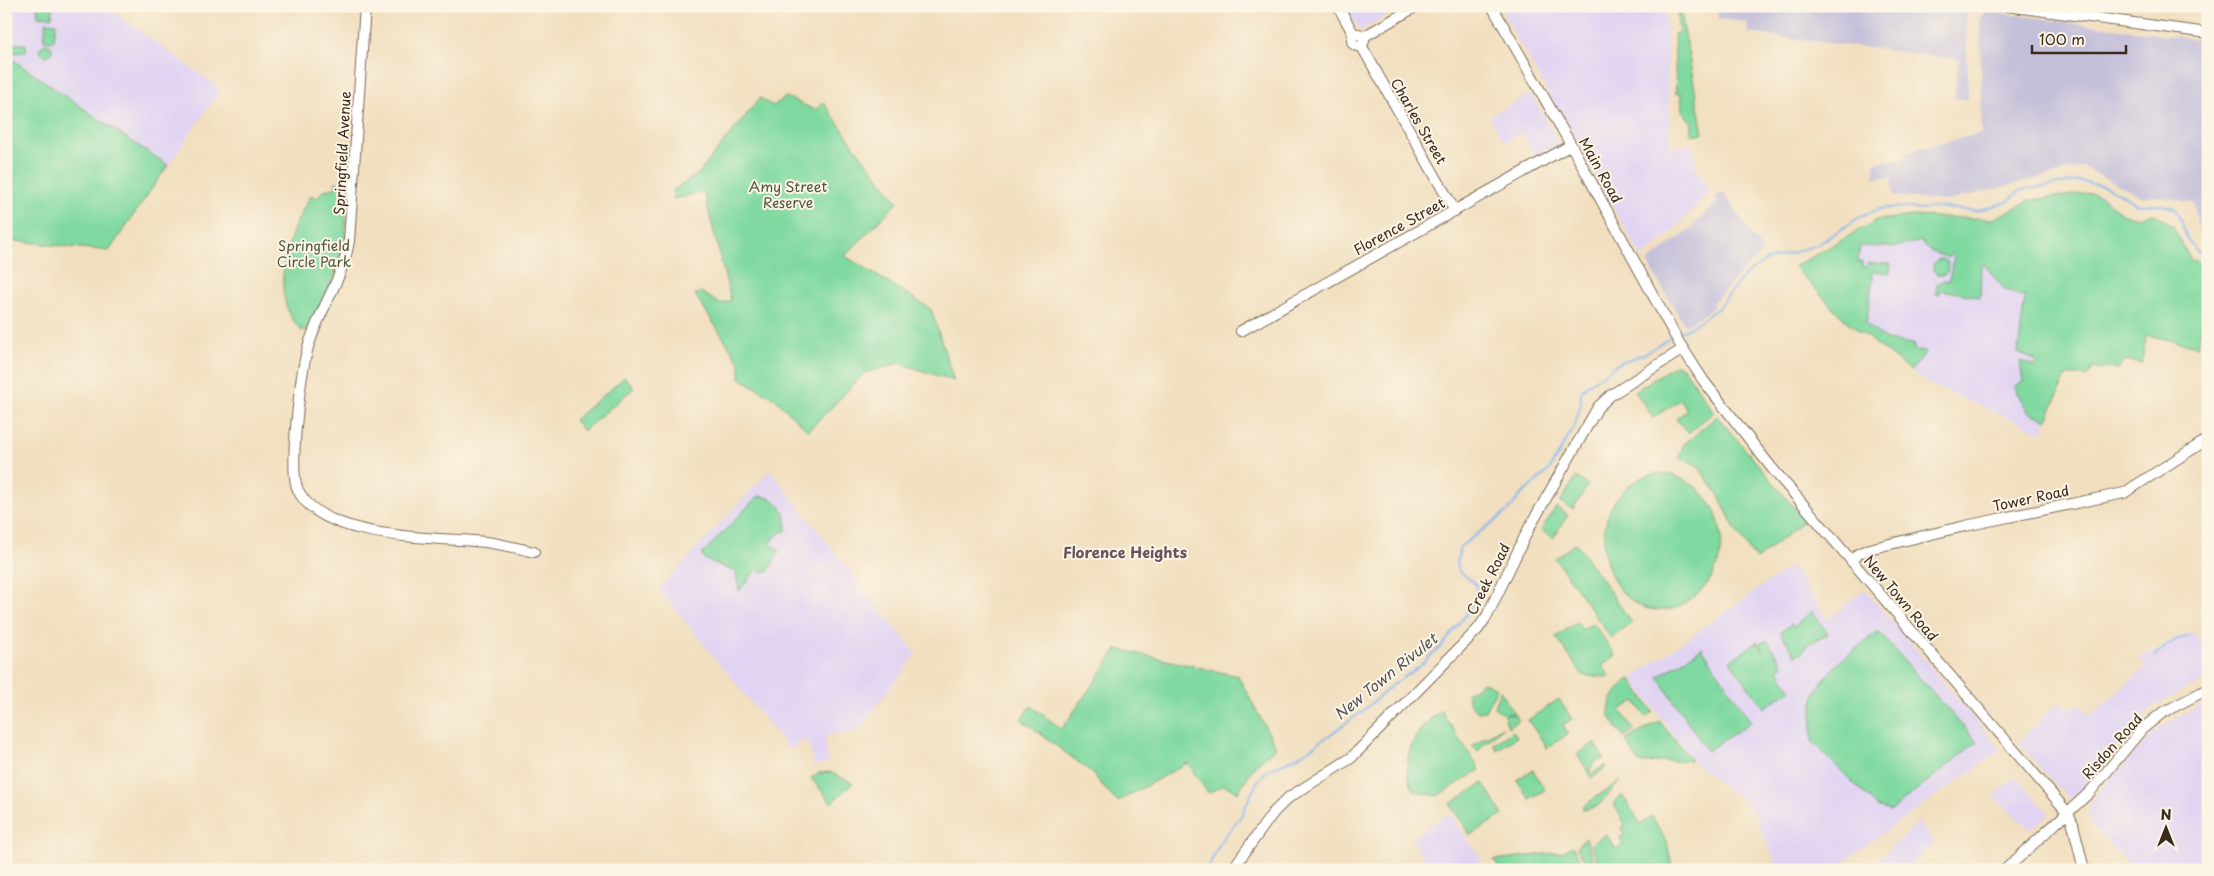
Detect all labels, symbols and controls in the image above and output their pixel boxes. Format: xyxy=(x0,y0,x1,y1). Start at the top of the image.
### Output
scale bar xyxy=(2032,22,2125,54)
text: 100 m xyxy=(2039,27,2085,50)
street label: Charles Street xyxy=(1386,74,1452,168)
street label: Springfield Avenue xyxy=(328,90,356,216)
street label: Main Road xyxy=(1574,133,1628,207)
park label: Amy Street Reserve xyxy=(749,176,828,213)
street label: Florence Street xyxy=(1349,192,1449,260)
park label: Springfield Circle Park xyxy=(277,235,352,272)
street label: Tower Road xyxy=(1991,480,2071,516)
district label: Florence Heights xyxy=(1063,540,1187,563)
street label: Creek Road xyxy=(1461,540,1515,618)
street label: New Town Road xyxy=(1859,551,1943,645)
water label: New Town Rivulet xyxy=(1328,626,1443,725)
street label: Risdon Road xyxy=(2077,709,2147,783)
north arrow xyxy=(2142,804,2192,854)
text: N xyxy=(2160,804,2172,825)

